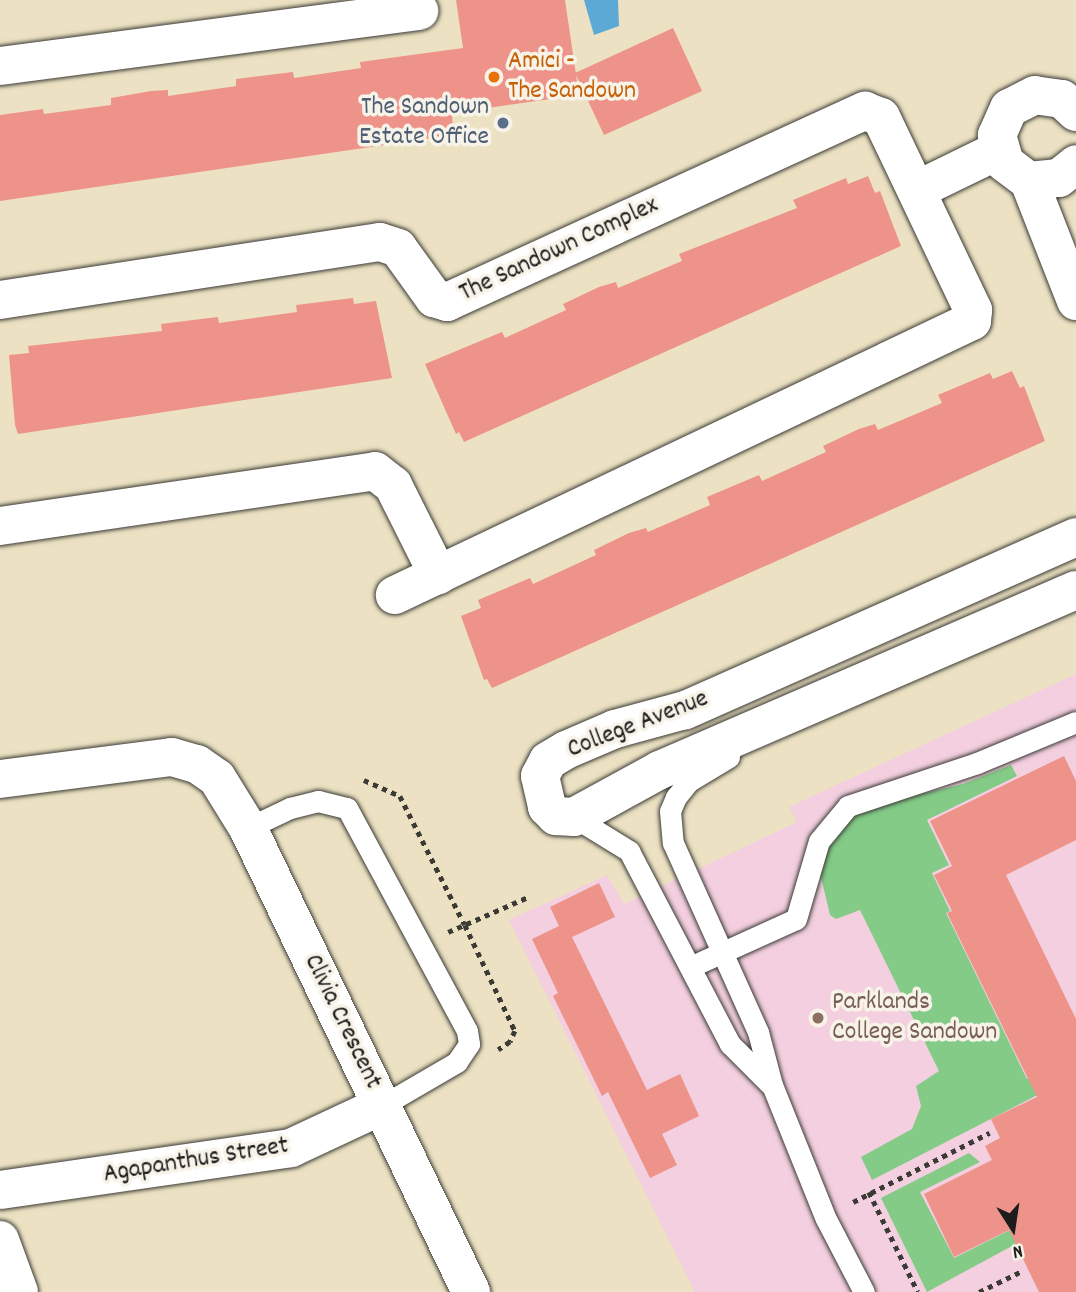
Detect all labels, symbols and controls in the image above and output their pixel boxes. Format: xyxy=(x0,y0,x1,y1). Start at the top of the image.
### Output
place label: Amici - The Sandown xyxy=(508,46,636,108)
marker: Amici - The Sandown xyxy=(486,69,502,85)
place label: The Sandown Estate Office xyxy=(359,92,489,154)
marker: The Sandown Estate Office xyxy=(495,115,511,131)
street label: The Sandown Complex xyxy=(455,190,663,310)
street label: College Avenue xyxy=(563,684,713,766)
street label: Clivia Crescent xyxy=(296,950,388,1094)
place label: Parklands College Sandown xyxy=(832,987,997,1048)
marker: Parklands College Sandown xyxy=(810,1010,826,1026)
street label: Agapanthus Street xyxy=(101,1131,291,1191)
north arrow xyxy=(978,1194,1048,1264)
text: N xyxy=(1010,1236,1025,1264)

